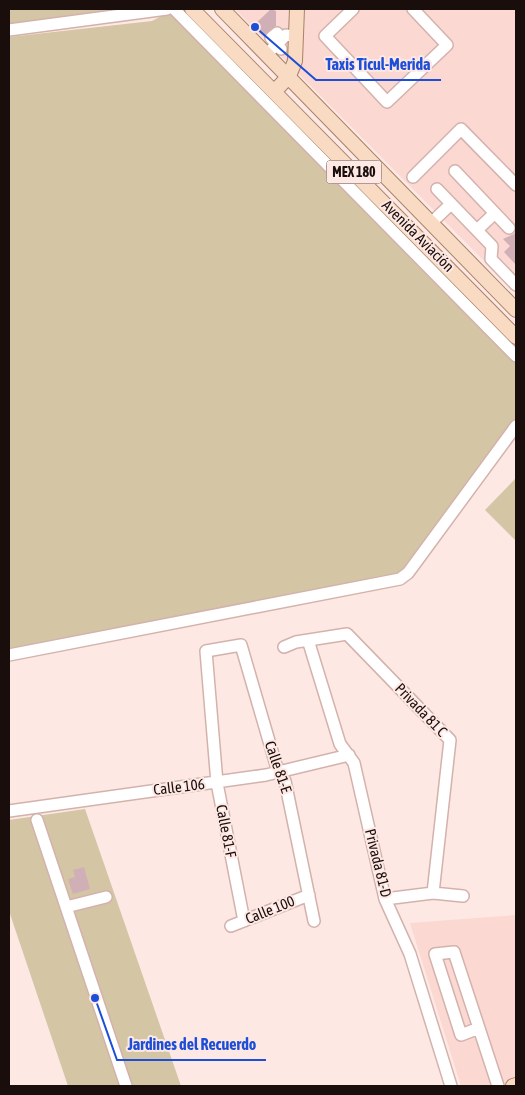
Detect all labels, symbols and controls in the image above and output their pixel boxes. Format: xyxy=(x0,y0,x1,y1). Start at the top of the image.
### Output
callout: Taxis Ticul-Merida xyxy=(316,49,441,80)
text: Taxis Ticul-Merida xyxy=(325,55,431,73)
road number: MEX 180 xyxy=(326,160,382,183)
street label: Avenida Aviación xyxy=(379,196,458,275)
street label: Privada 81 C xyxy=(392,680,451,740)
street label: Calle 81-E xyxy=(262,739,295,796)
street label: Calle 106 xyxy=(152,775,206,798)
street label: Calle 81-F xyxy=(213,803,240,859)
street label: Privada 81-D xyxy=(362,827,395,899)
street label: Calle 100 xyxy=(243,892,297,927)
callout: Jardines del Recuerdo xyxy=(117,1029,266,1060)
text: Jardines del Recuerdo xyxy=(127,1035,257,1053)

